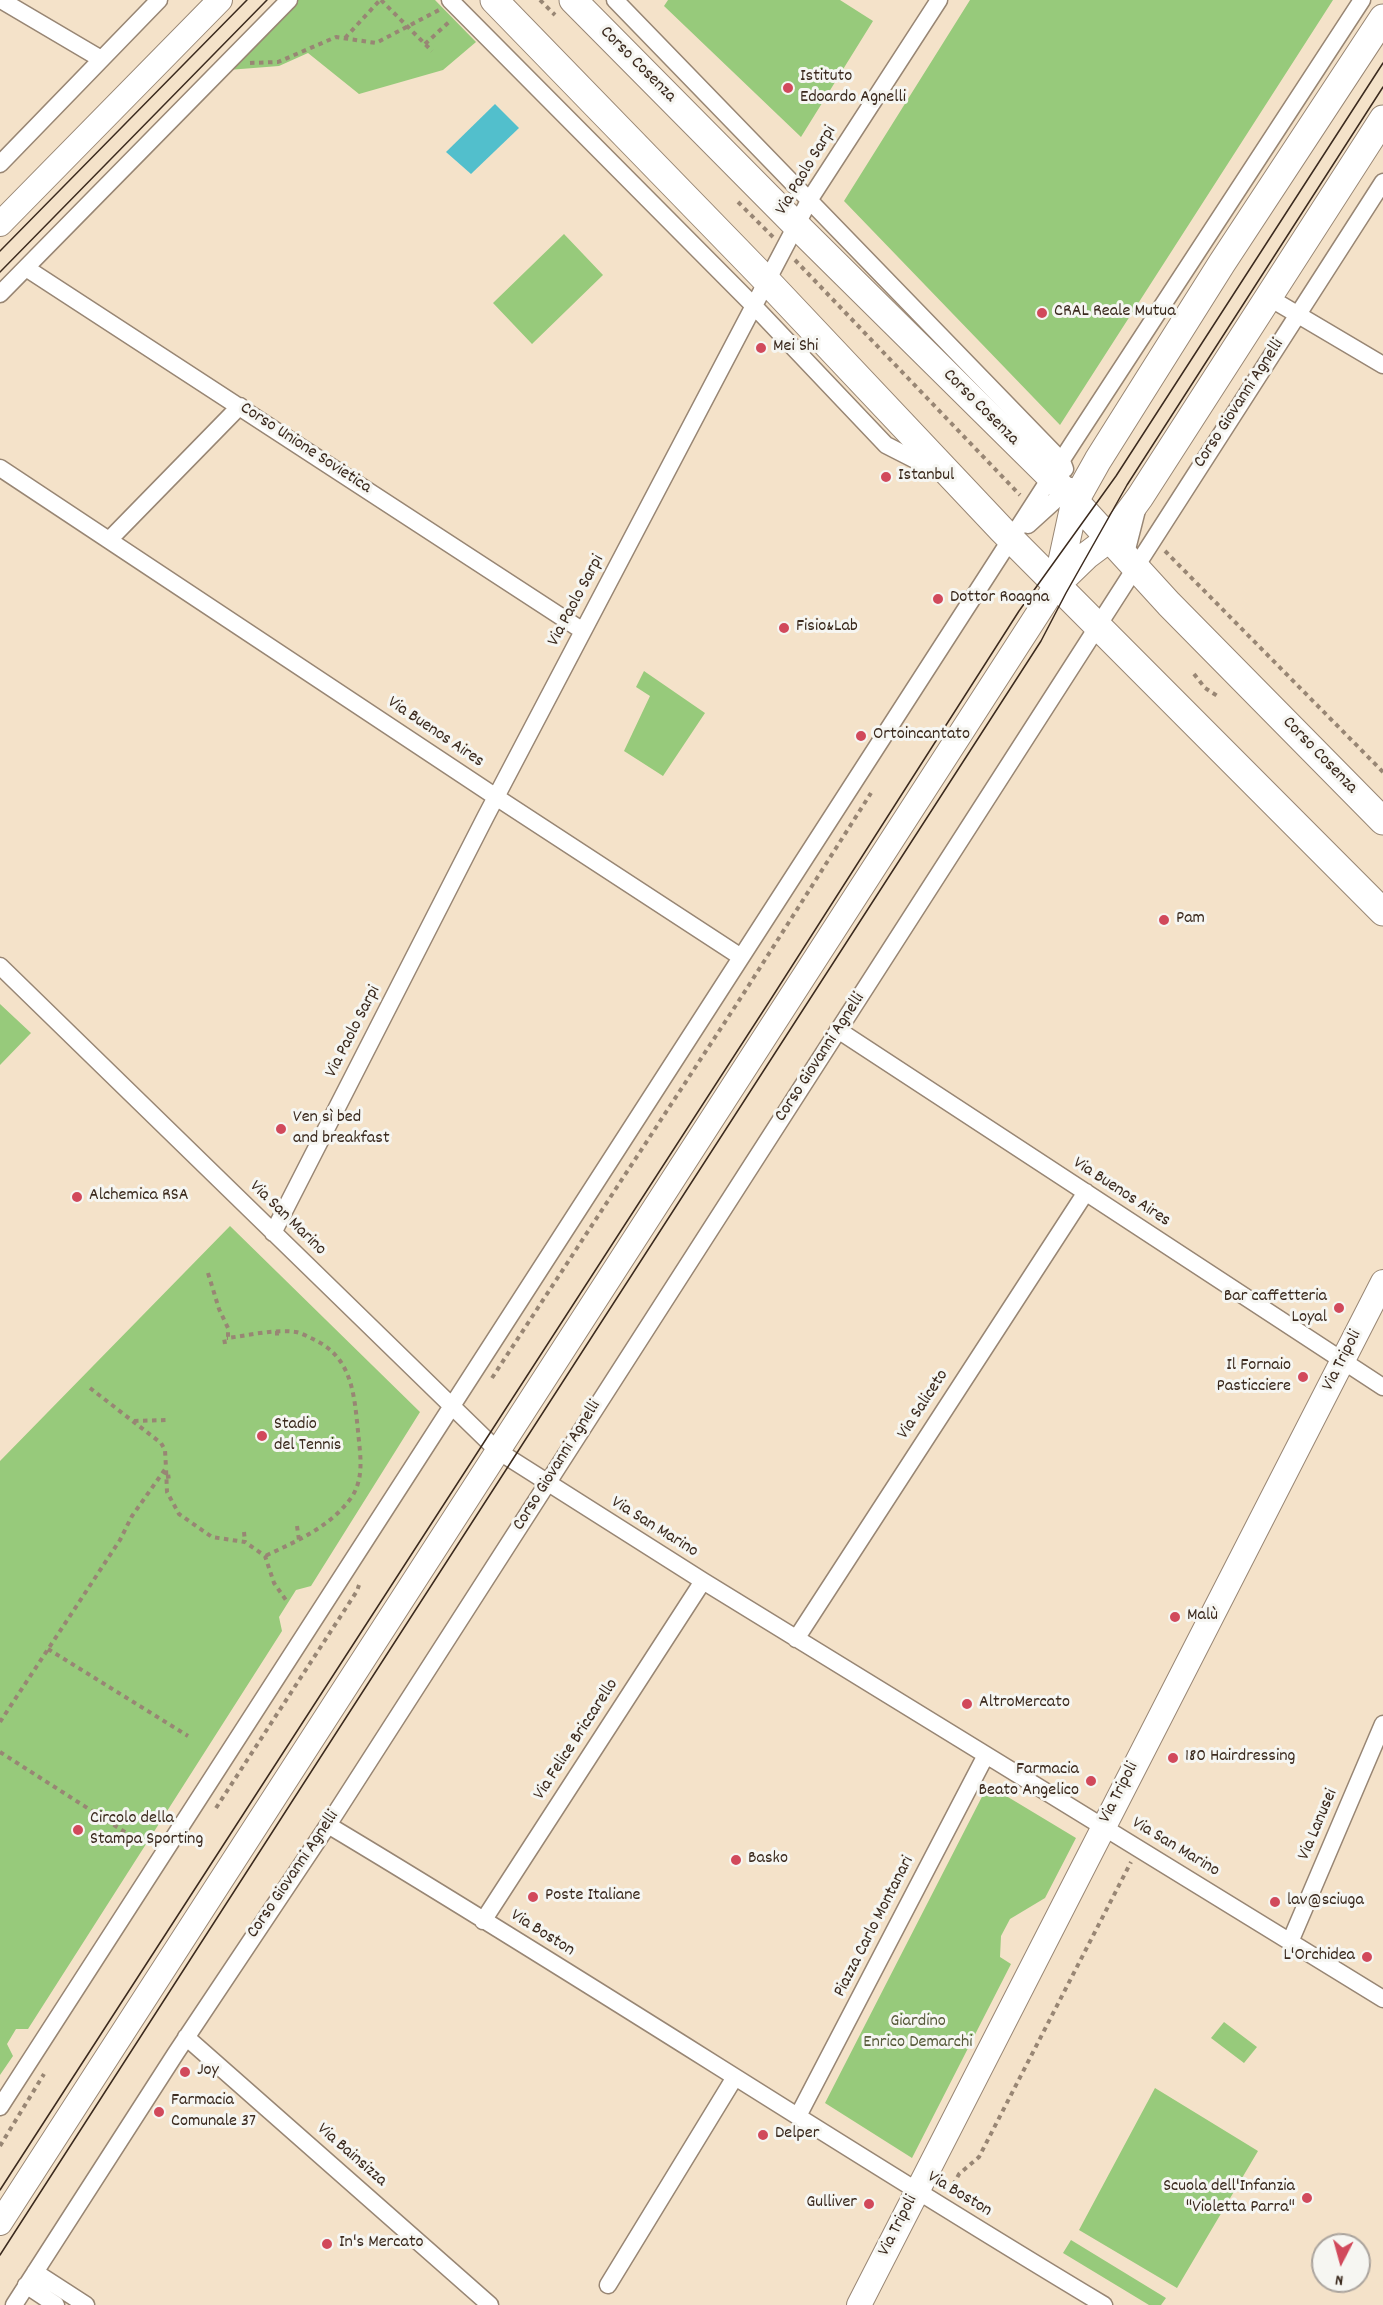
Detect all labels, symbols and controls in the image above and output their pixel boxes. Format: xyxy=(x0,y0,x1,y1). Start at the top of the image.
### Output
street label: Corso Cosenza xyxy=(594,22,680,108)
place label: Istituto Edoardo Agnelli xyxy=(800,67,906,110)
marker: Istituto Edoardo Agnelli xyxy=(781,81,795,95)
street label: Via Paolo Sarpi xyxy=(772,122,842,220)
place label: CRAL Reale Mutua xyxy=(1054,302,1176,324)
marker: CRAL Reale Mutua xyxy=(1035,306,1049,320)
street label: Corso Giovanni Agnelli xyxy=(1190,335,1290,473)
place label: Mei Shi xyxy=(773,337,818,359)
marker: Mei Shi xyxy=(754,341,768,355)
street label: Corso Cosenza xyxy=(937,365,1023,451)
street label: Corso Unione Sovietica xyxy=(235,398,375,500)
place label: Istanbul xyxy=(898,466,954,488)
marker: Istanbul xyxy=(879,470,893,484)
street label: Via Paolo Sarpi xyxy=(544,552,610,650)
place label: Dottor Roagna xyxy=(950,588,1049,610)
marker: Dottor Roagna xyxy=(931,592,945,606)
place label: Fisio&Lab xyxy=(796,617,858,639)
marker: Fisio&Lab xyxy=(777,621,791,635)
street label: Via Buenos Aires xyxy=(383,693,487,773)
street label: Corso Cosenza xyxy=(1277,713,1361,799)
place label: Ortoincantato xyxy=(873,725,970,747)
marker: Ortoincantato xyxy=(854,729,868,743)
place label: Pam xyxy=(1176,909,1205,931)
marker: Pam xyxy=(1157,913,1171,927)
street label: Via Paolo Sarpi xyxy=(322,982,386,1082)
street label: Corso Giovanni Agnelli xyxy=(771,989,871,1127)
place label: Ven sì bed and breakfast xyxy=(293,1108,390,1150)
marker: Ven sì bed and breakfast xyxy=(274,1122,288,1136)
street label: Via Buenos Aires xyxy=(1068,1153,1174,1233)
street label: Via San Marino xyxy=(244,1177,330,1261)
place label: Alchemica RSA xyxy=(89,1186,189,1208)
marker: Alchemica RSA xyxy=(70,1190,84,1204)
place label: Bar caffetteria Loyal xyxy=(1224,1287,1327,1330)
marker: Bar caffetteria Loyal xyxy=(1332,1301,1346,1315)
street label: Via Tripoli xyxy=(1318,1327,1368,1395)
place label: Il Fornaio Pasticciere xyxy=(1217,1356,1291,1398)
street label: Via Saliceto xyxy=(894,1366,954,1444)
marker: Il Fornaio Pasticciere xyxy=(1296,1370,1310,1384)
street label: Corso Giovanni Agnelli xyxy=(509,1397,607,1535)
place label: Stadio del Tennis xyxy=(274,1415,341,1458)
marker: Stadio del Tennis xyxy=(255,1429,269,1443)
street label: Via San Marino xyxy=(606,1493,702,1563)
place label: Malù xyxy=(1187,1606,1218,1628)
marker: Malù xyxy=(1168,1610,1182,1624)
street label: Via Felice Briccarello xyxy=(530,1675,624,1805)
place label: AltroMercato xyxy=(979,1693,1070,1715)
marker: AltroMercato xyxy=(960,1697,974,1711)
place label: 180 Hairdressing xyxy=(1185,1747,1295,1769)
marker: 180 Hairdressing xyxy=(1166,1751,1180,1765)
street label: Via Tripoli xyxy=(1095,1759,1145,1827)
place label: Farmacia Beato Angelico xyxy=(979,1760,1079,1802)
marker: Farmacia Beato Angelico xyxy=(1084,1774,1098,1788)
street label: Via Lanusei xyxy=(1294,1786,1344,1864)
street label: Corso Giovanni Agnelli xyxy=(243,1807,345,1943)
place label: Circolo della Stampa Sporting xyxy=(90,1809,203,1852)
street label: Via San Marino xyxy=(1127,1813,1223,1883)
marker: Circolo della Stampa Sporting xyxy=(71,1823,85,1837)
place label: Basko xyxy=(748,1849,788,1871)
marker: Basko xyxy=(729,1853,743,1867)
street label: Piazza Carlo Montanari xyxy=(830,1853,920,2001)
place label: Poste Italiane xyxy=(545,1886,640,1908)
marker: Poste Italiane xyxy=(526,1890,540,1904)
place label: lav@sciuga xyxy=(1287,1891,1364,1913)
marker: lav@sciuga xyxy=(1268,1895,1282,1909)
street label: Via Boston xyxy=(506,1906,578,1962)
place label: L'Orchidea xyxy=(1284,1946,1355,1968)
marker: L'Orchidea xyxy=(1360,1950,1374,1964)
park label: Giardino Enrico Demarchi xyxy=(863,2012,973,2054)
place label: Joy xyxy=(197,2061,219,2083)
marker: Joy xyxy=(178,2065,192,2079)
place label: Farmacia Comunale 37 xyxy=(171,2091,256,2134)
marker: Farmacia Comunale 37 xyxy=(152,2105,166,2119)
street label: Via Bainsizza xyxy=(311,2120,391,2192)
place label: Delper xyxy=(775,2124,819,2146)
marker: Delper xyxy=(756,2128,770,2142)
street label: Via Boston xyxy=(923,2167,995,2223)
place label: Scuola dell'Infanzia "Violetta Parra" xyxy=(1163,2177,1295,2220)
marker: Scuola dell'Infanzia "Violetta Parra" xyxy=(1300,2191,1314,2205)
street label: Via Tripoli xyxy=(874,2192,924,2260)
place label: Gulliver xyxy=(806,2193,857,2215)
marker: Gulliver xyxy=(862,2197,876,2211)
place label: In's Mercato xyxy=(339,2233,424,2255)
north arrow xyxy=(1311,2233,1371,2293)
marker: In's Mercato xyxy=(320,2237,334,2251)
text: N xyxy=(1334,2268,1344,2291)

